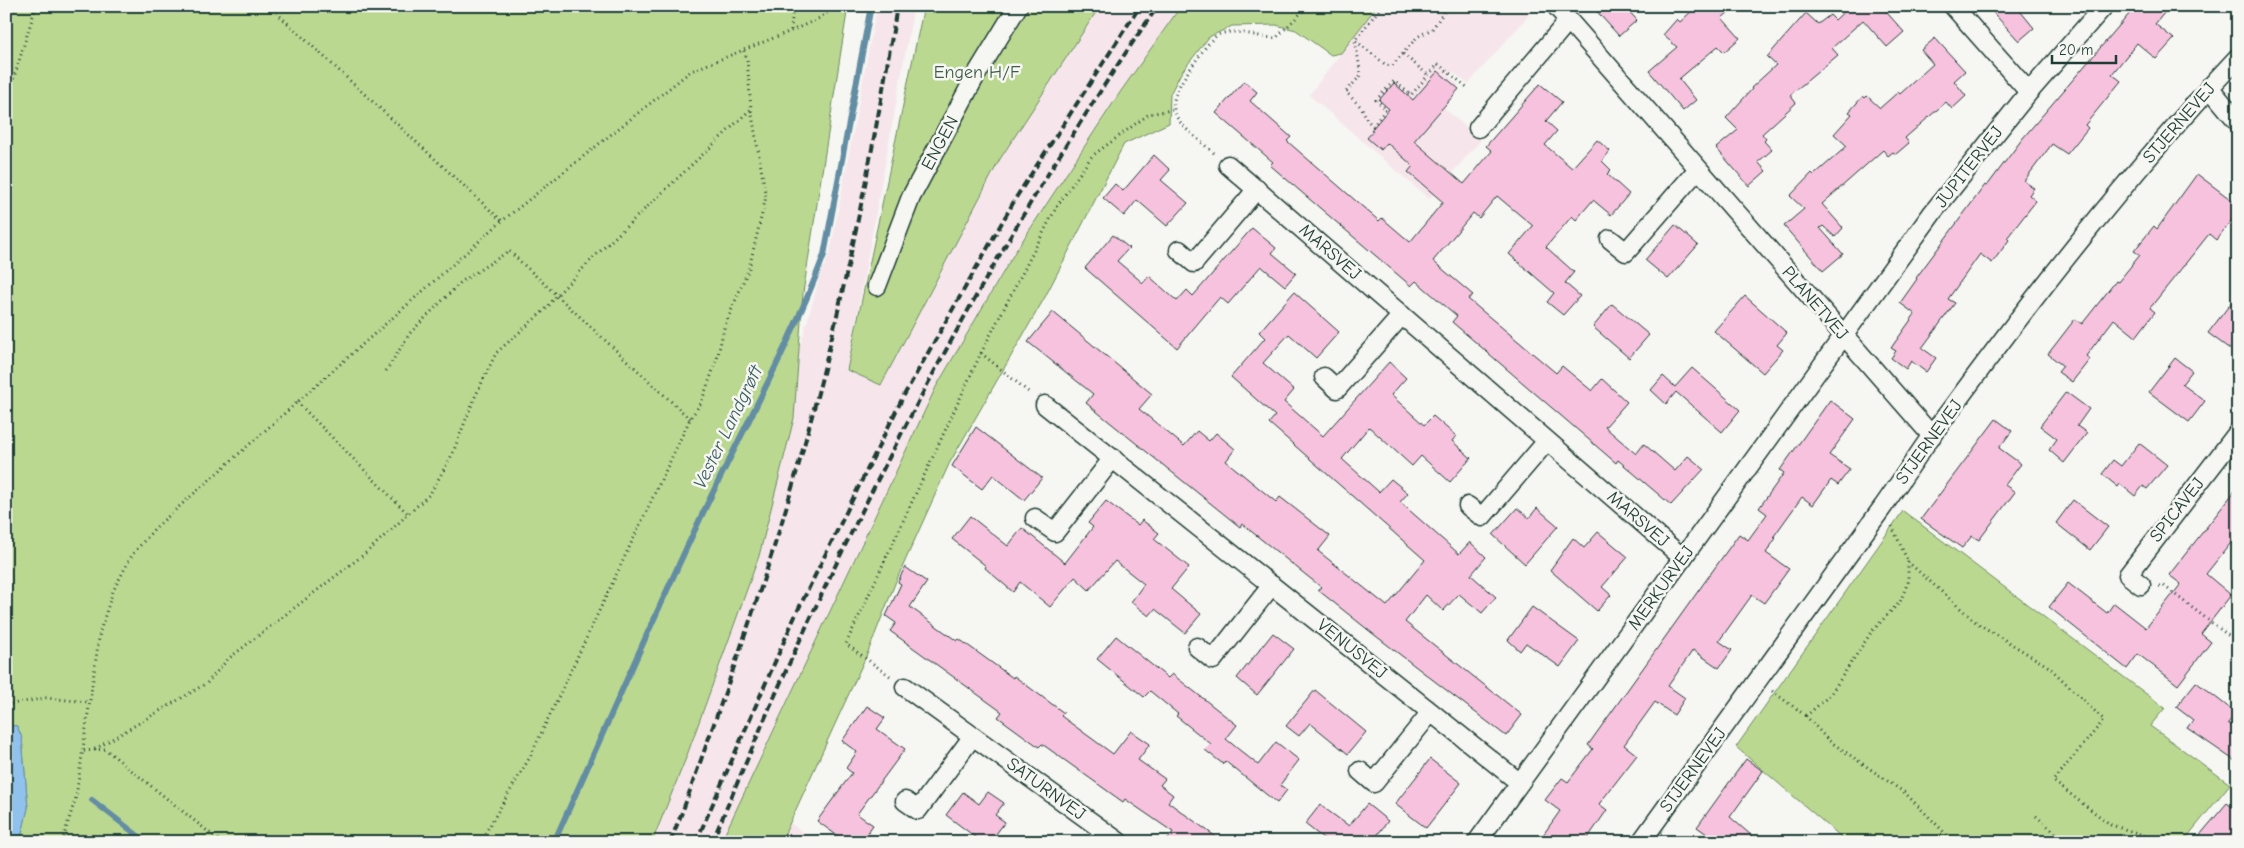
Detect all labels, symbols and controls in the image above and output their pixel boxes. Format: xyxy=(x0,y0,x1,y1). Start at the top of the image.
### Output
scale bar xyxy=(2052,32,2115,64)
text: 20 m xyxy=(2059,41,2093,59)
park label: Engen H/F xyxy=(934,62,1021,83)
street label: STJERNEVEJ xyxy=(2138,79,2220,167)
street label: ENGEN xyxy=(917,112,963,174)
street label: JUPITERVEJ xyxy=(1931,122,2007,212)
street label: MARSVEJ xyxy=(1295,219,1365,285)
street label: PLANETVEJ xyxy=(1777,262,1853,344)
water label: Vester Landgrøft xyxy=(689,360,768,492)
street label: STJERNEVEJ xyxy=(1891,396,1967,488)
street label: SPICAVEJ xyxy=(2145,474,2209,546)
street label: MARSVEJ xyxy=(1603,486,1673,552)
street label: MERKURVEJ xyxy=(1624,542,1698,634)
street label: VENUSVEJ xyxy=(1313,615,1391,683)
street label: STJERNEVEJ xyxy=(1655,724,1731,816)
street label: SATURNVEJ xyxy=(1003,753,1089,825)

